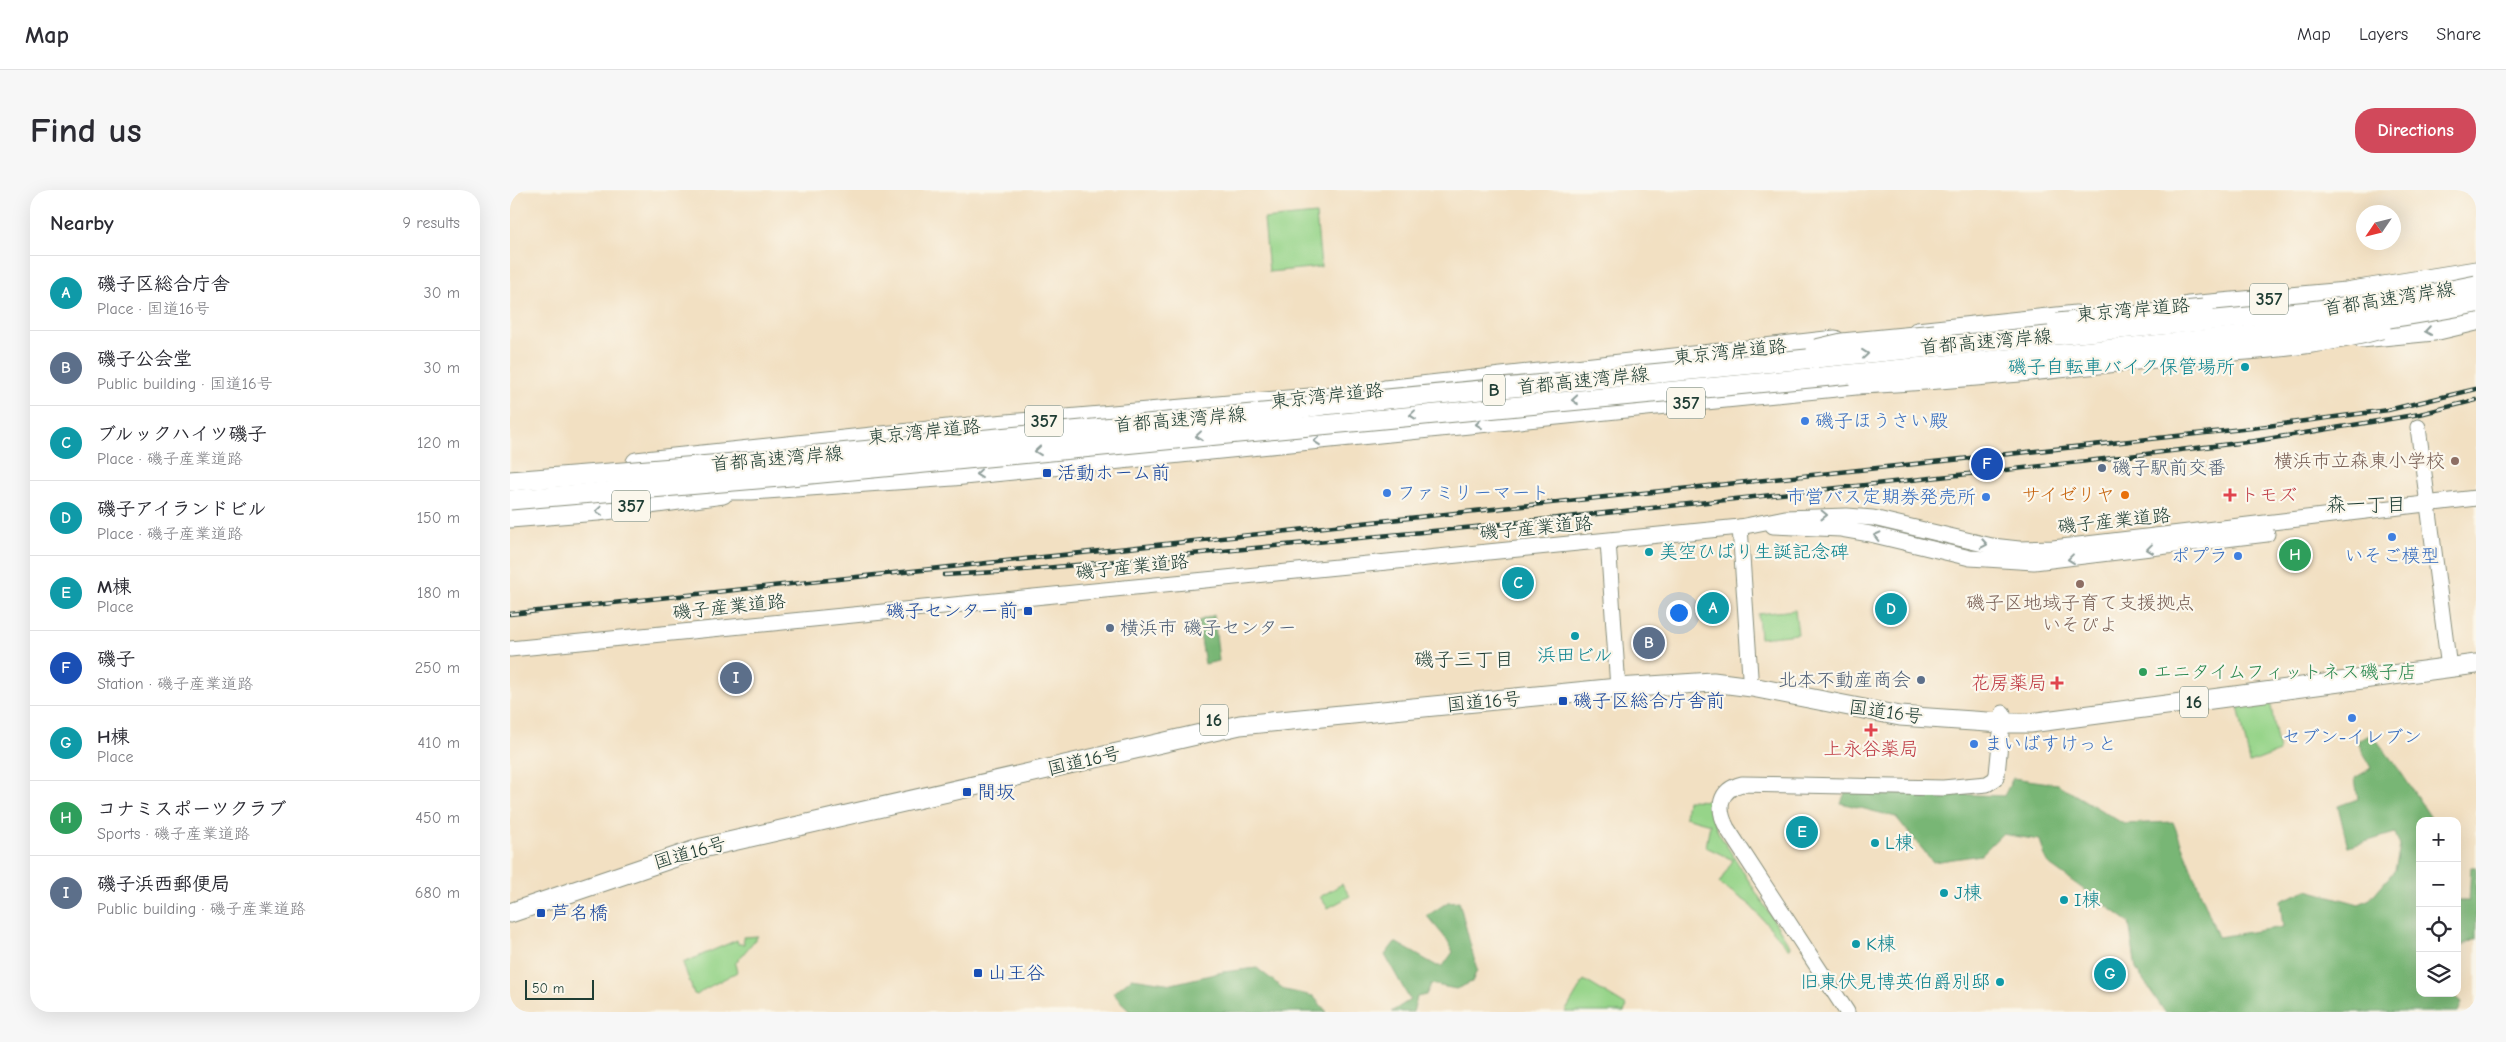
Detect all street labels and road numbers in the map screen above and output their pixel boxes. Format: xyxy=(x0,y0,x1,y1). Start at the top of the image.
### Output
street label: 首都高速湾岸線 xyxy=(2322,278,2456,320)
road number: 357 xyxy=(2250,284,2288,315)
street label: 東京湾岸道路 xyxy=(2075,294,2191,326)
street label: 首都高速湾岸線 xyxy=(1919,325,2053,359)
street label: 東京湾岸道路 xyxy=(1672,335,1788,369)
street label: 首都高速湾岸線 xyxy=(1516,363,1650,399)
road number: B xyxy=(1483,374,1505,406)
street label: 東京湾岸道路 xyxy=(1269,379,1385,413)
road number: 357 xyxy=(1667,388,1705,418)
street label: 首都高速湾岸線 xyxy=(1113,403,1247,437)
road number: 357 xyxy=(1025,406,1063,437)
street label: 東京湾岸道路 xyxy=(866,415,982,449)
street label: 首都高速湾岸線 xyxy=(710,442,844,476)
road number: 357 xyxy=(612,490,650,522)
street label: 磯子産業道路 xyxy=(2056,504,2172,538)
street label: 磯子産業道路 xyxy=(1478,512,1594,544)
street label: 磯子産業道路 xyxy=(1074,550,1190,584)
street label: 磯子産業道路 xyxy=(671,590,787,624)
road number: 16 xyxy=(2180,687,2208,718)
street label: 国道16号 xyxy=(1446,688,1522,716)
street label: 国道16号 xyxy=(1847,696,1925,728)
road number: 16 xyxy=(1200,704,1228,736)
street label: 国道16号 xyxy=(1045,742,1123,780)
street label: 国道16号 xyxy=(651,832,729,874)

